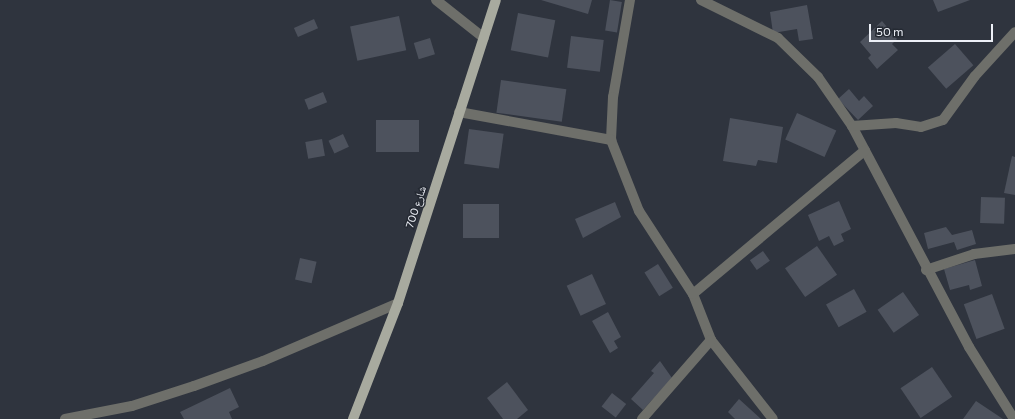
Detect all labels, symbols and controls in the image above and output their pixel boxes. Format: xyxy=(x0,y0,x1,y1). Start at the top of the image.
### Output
scale bar xyxy=(871,16,995,42)
text: 50 m xyxy=(876,24,904,38)
street label: شارع 700 xyxy=(403,184,429,230)

